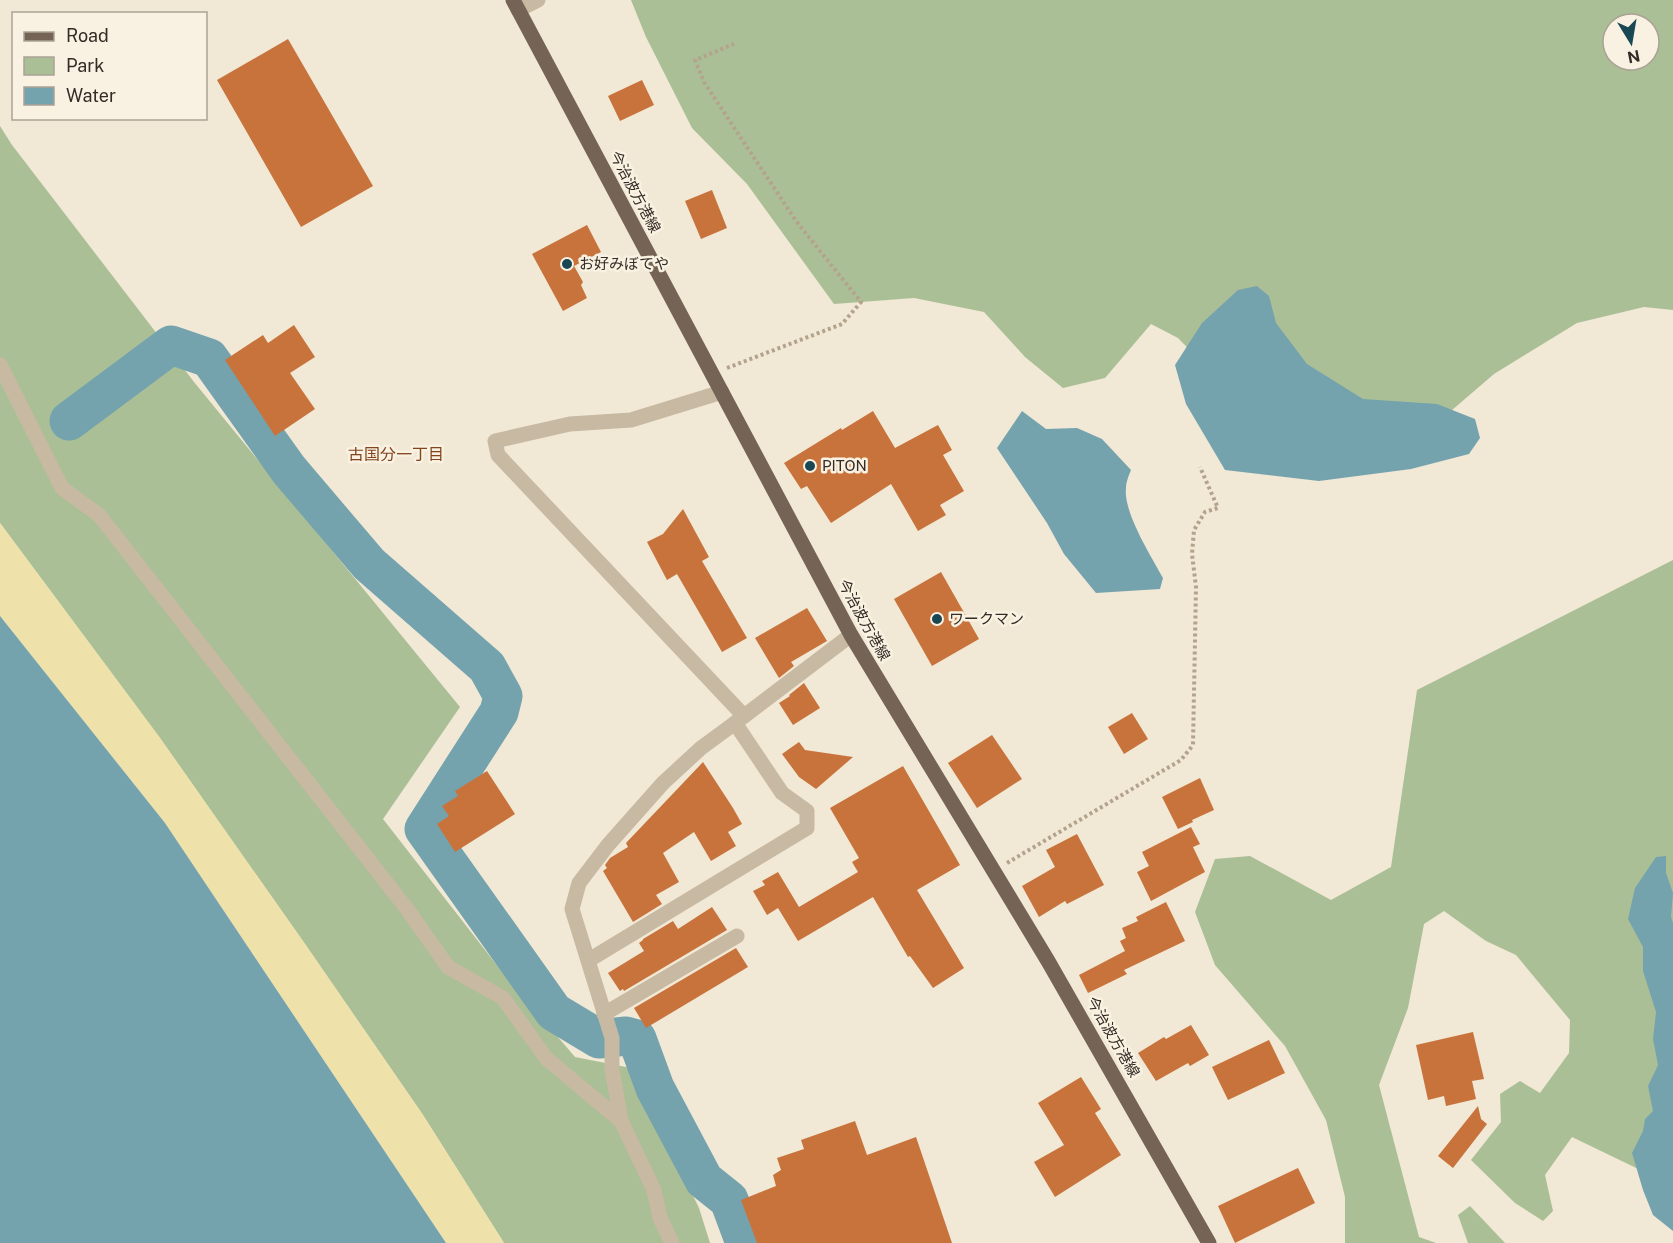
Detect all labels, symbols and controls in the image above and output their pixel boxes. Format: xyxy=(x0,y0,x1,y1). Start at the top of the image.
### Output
legend xyxy=(12,12,207,120)
north arrow xyxy=(1601,12,1661,72)
text: Road xyxy=(66,25,109,46)
text: N xyxy=(1626,46,1642,67)
text: Park xyxy=(66,55,104,76)
text: Water xyxy=(66,85,116,106)
street label: 今治波方港線 xyxy=(607,148,664,235)
place label: お好みぼてや xyxy=(579,255,669,272)
marker: お好みぼてや xyxy=(560,257,574,271)
district label: 古国分一丁目 xyxy=(348,445,444,464)
place label: PITON xyxy=(822,457,867,474)
marker: PITON xyxy=(803,459,817,473)
street label: 今治波方港線 xyxy=(835,576,894,663)
place label: ワークマン xyxy=(949,610,1024,627)
marker: ワークマン xyxy=(930,612,944,626)
street label: 今治波方港線 xyxy=(1084,994,1143,1080)

